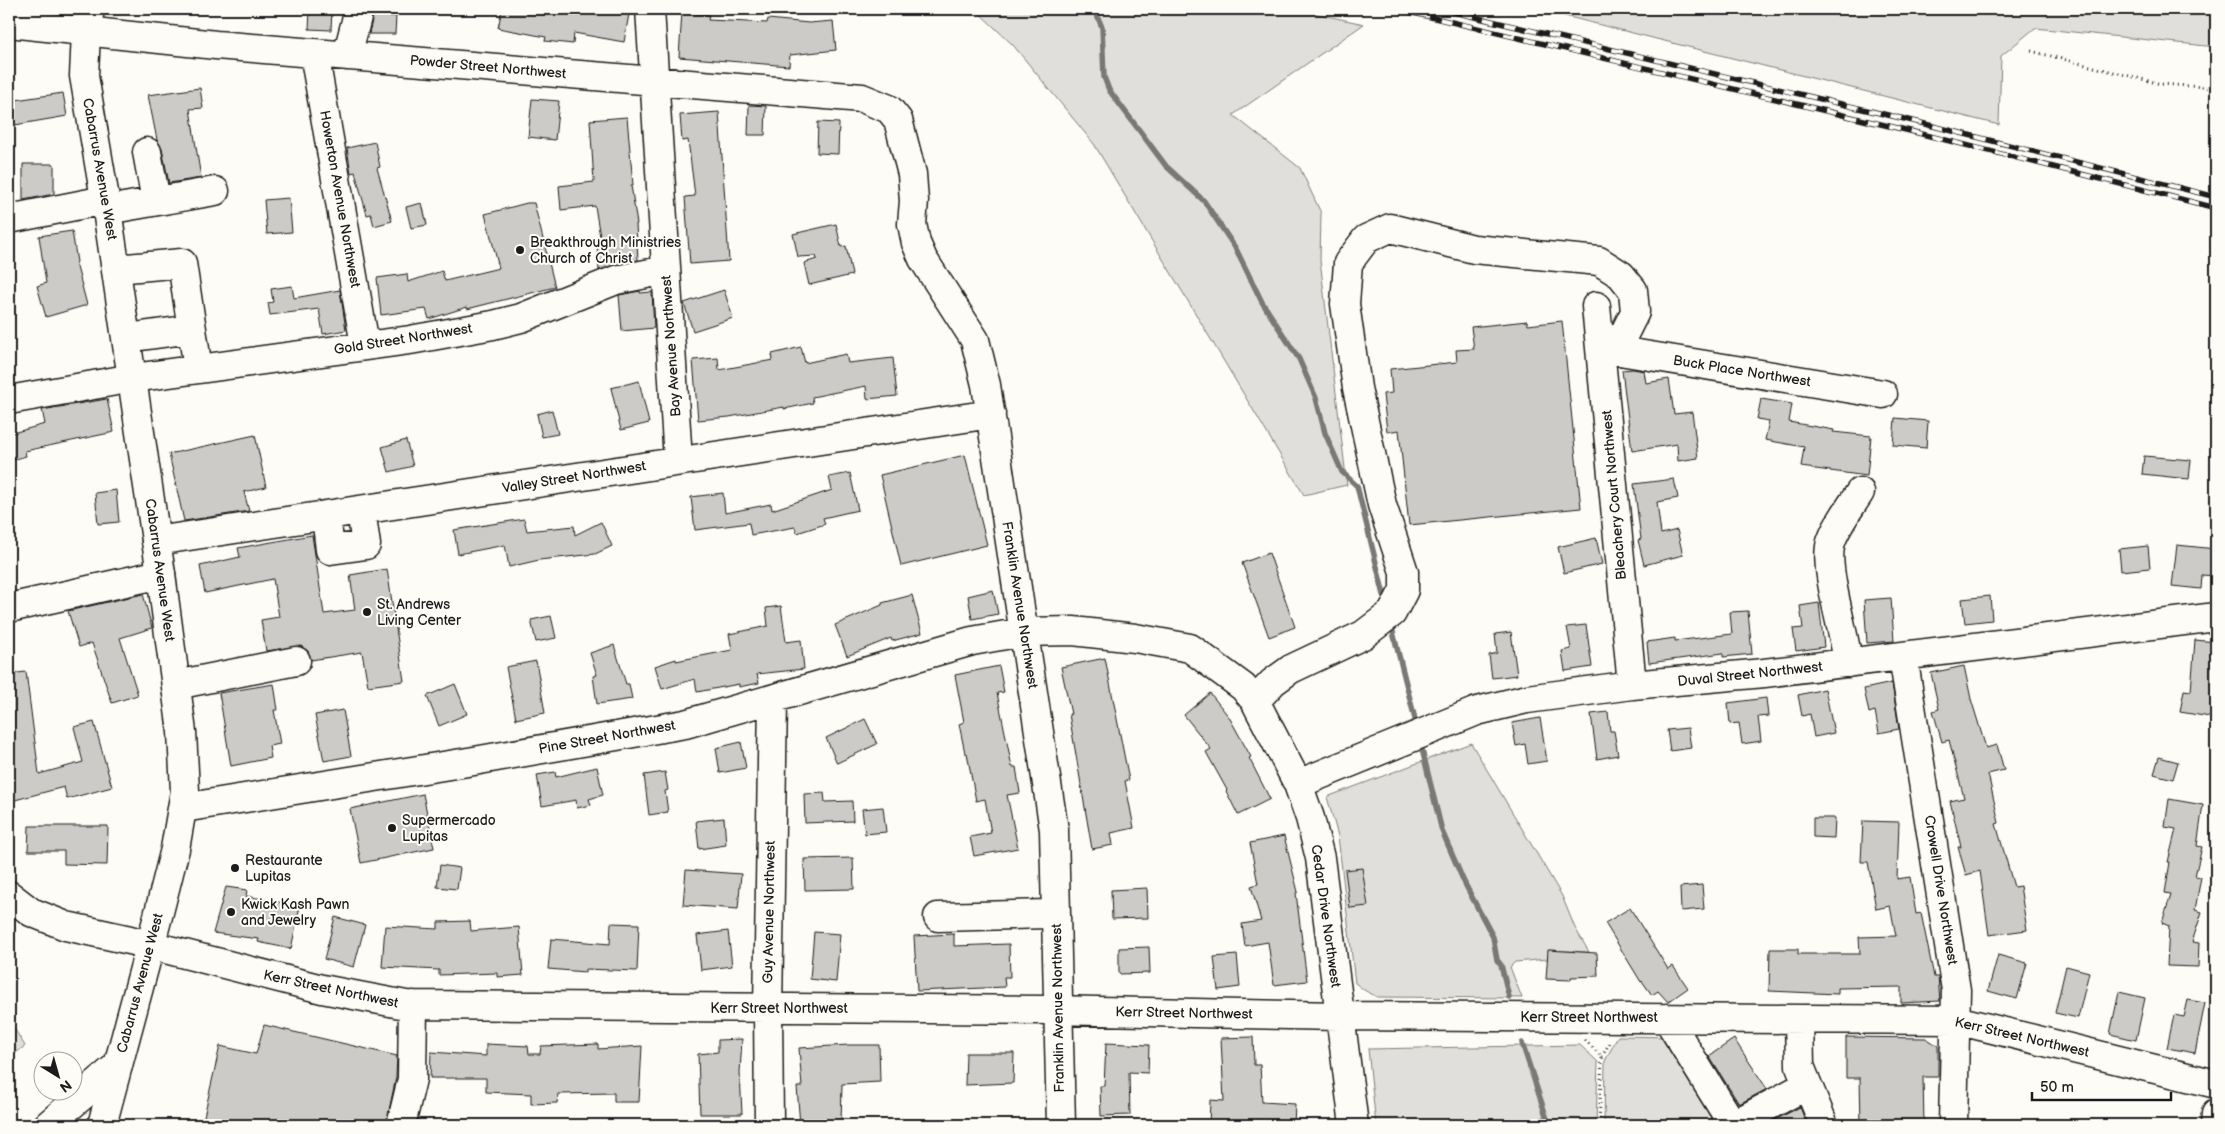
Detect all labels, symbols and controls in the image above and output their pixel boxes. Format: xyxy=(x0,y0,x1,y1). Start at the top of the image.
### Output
street label: Powder Street Northwest xyxy=(409,52,568,82)
street label: Cabarrus Avenue West xyxy=(79,97,121,242)
street label: Howerton Avenue Northwest xyxy=(316,109,364,290)
place label: Breakthrough Ministries Church of Christ xyxy=(530,234,681,267)
marker: Breakthrough Ministries Church of Christ xyxy=(514,244,526,256)
street label: Bay Avenue Northwest xyxy=(658,274,684,417)
street label: Gold Street Northwest xyxy=(333,320,474,358)
street label: Buck Place Northwest xyxy=(1672,352,1813,390)
street label: Bleachery Court Northwest xyxy=(1598,409,1630,581)
street label: Valley Street Northwest xyxy=(501,457,648,497)
street label: Cabarrus Avenue West xyxy=(142,498,179,643)
street label: Franklin Avenue Northwest xyxy=(998,520,1042,691)
place label: St. Andrews Living Center xyxy=(377,596,462,629)
marker: St. Andrews Living Center xyxy=(361,606,373,618)
street label: Duval Street Northwest xyxy=(1677,658,1824,690)
street label: Pine Street Northwest xyxy=(537,716,677,757)
place label: Supermercado Lupitas xyxy=(402,812,496,845)
street label: Crowell Drive Northwest xyxy=(1921,814,1961,967)
marker: Supermercado Lupitas xyxy=(386,822,398,834)
street label: Guy Avenue Northwest xyxy=(759,840,779,983)
street label: Cedar Drive Northwest xyxy=(1308,843,1345,989)
place label: Restaurante Lupitas xyxy=(245,852,323,885)
marker: Restaurante Lupitas xyxy=(229,862,241,874)
place label: Kwick Kash Pawn and Jewelry xyxy=(241,896,349,929)
marker: Kwick Kash Pawn and Jewelry xyxy=(225,906,237,918)
street label: Cabarrus Avenue West xyxy=(113,911,167,1055)
street label: Franklin Avenue Northwest xyxy=(1048,923,1068,1093)
street label: Kerr Street Northwest xyxy=(262,966,401,1012)
street label: Kerr Street Northwest xyxy=(710,1000,848,1017)
street label: Kerr Street Northwest xyxy=(1115,1003,1254,1023)
street label: Kerr Street Northwest xyxy=(1520,1009,1658,1026)
street label: Kerr Street Northwest xyxy=(1953,1013,2092,1061)
north arrow xyxy=(32,1052,82,1102)
scale bar xyxy=(2032,1069,2171,1101)
text: N xyxy=(56,1076,75,1096)
text: 50 m xyxy=(2040,1078,2074,1097)

